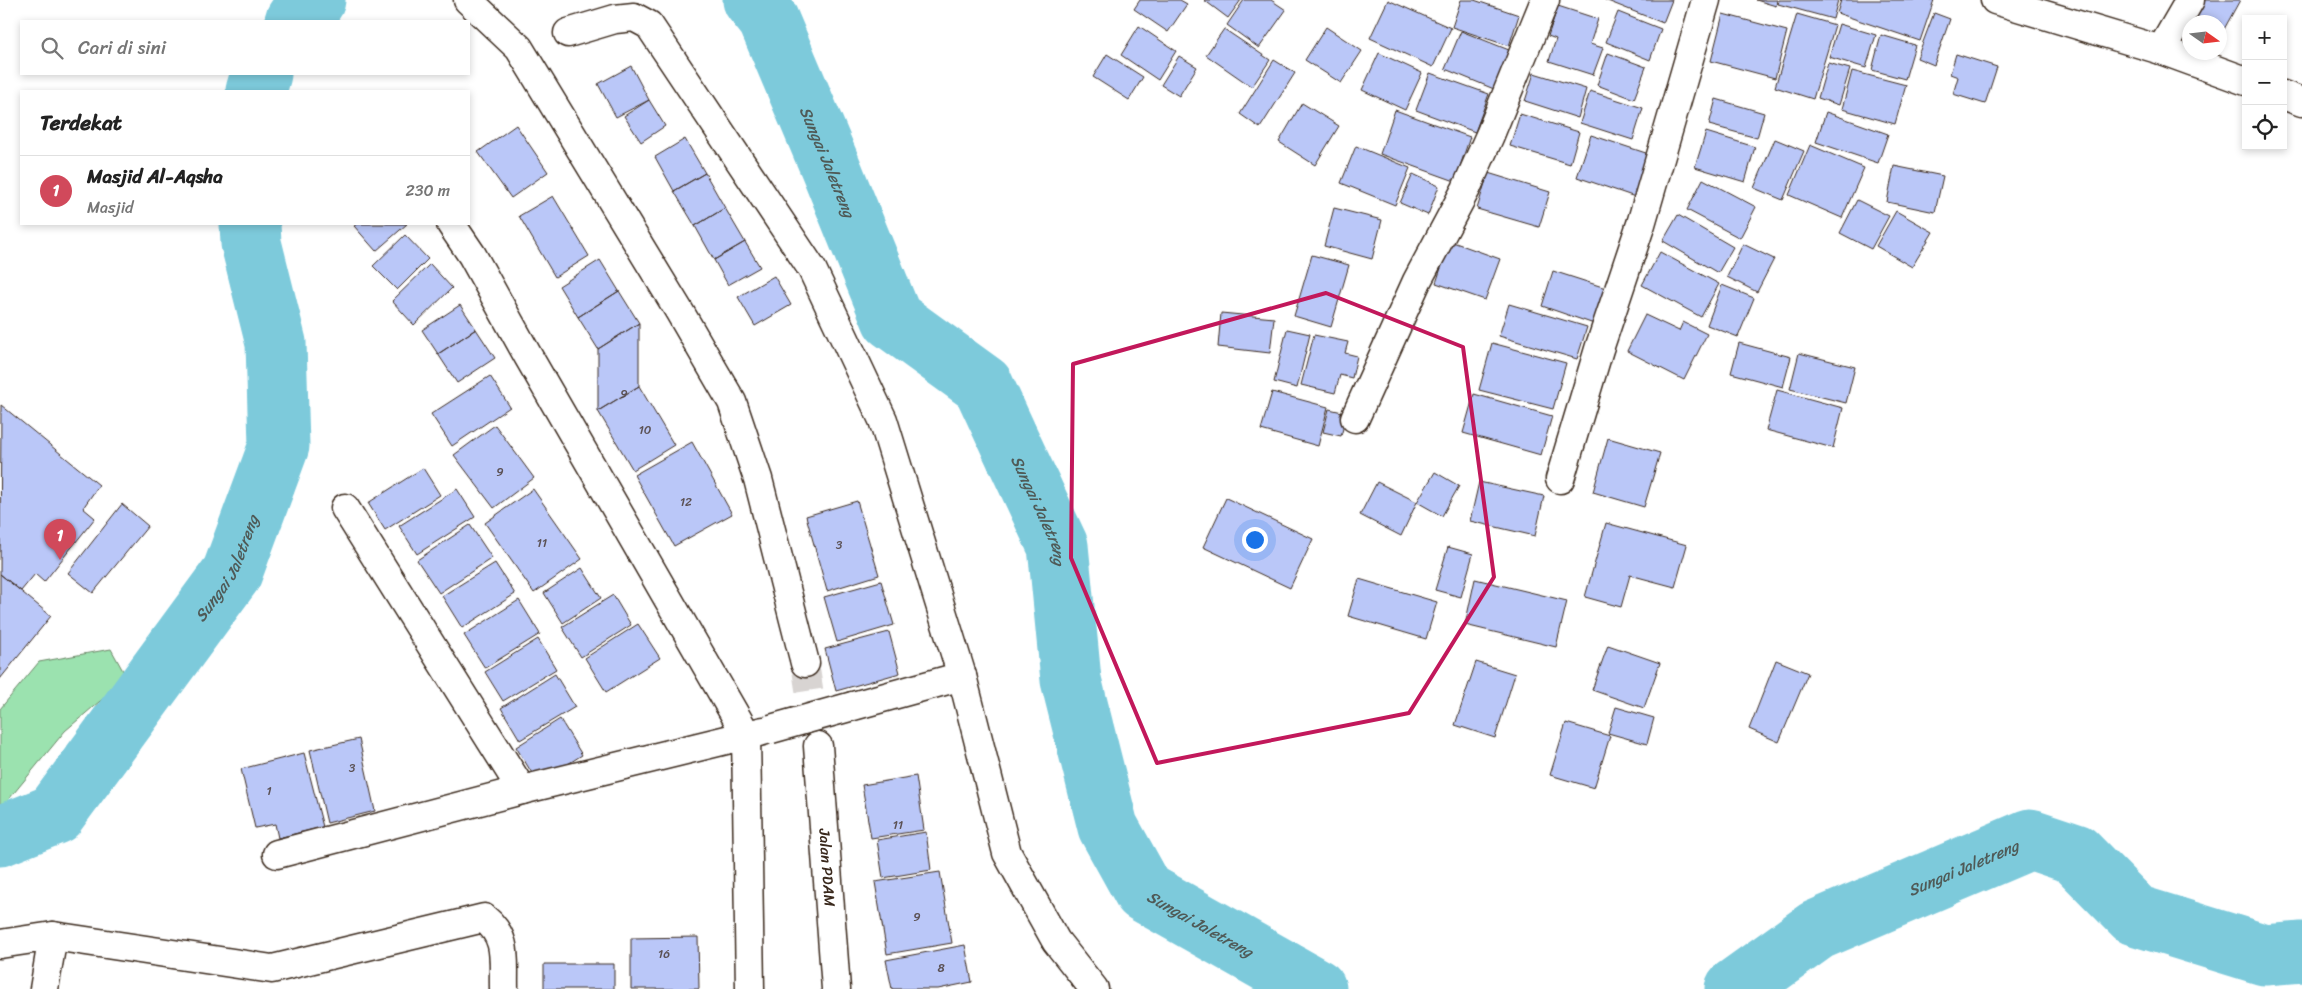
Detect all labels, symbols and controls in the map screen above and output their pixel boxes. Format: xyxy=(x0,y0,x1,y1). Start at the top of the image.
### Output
north arrow xyxy=(2182,15,2227,60)
map controls xyxy=(2242,15,2287,150)
button: + xyxy=(2242,15,2287,60)
search box xyxy=(20,20,470,75)
text: Cari di sini xyxy=(78,31,166,64)
icon: search xyxy=(38,34,66,62)
button: − xyxy=(2242,60,2287,105)
water label: Sungai Jaletreng xyxy=(791,102,864,224)
text: Terdekat xyxy=(40,104,122,142)
button: locate xyxy=(2242,105,2287,150)
text: Masjid Al-Aqsha xyxy=(87,160,223,193)
text: 1 xyxy=(53,176,59,205)
text: 230 m xyxy=(405,176,450,205)
text: Masjid xyxy=(87,193,134,222)
house number: 9 xyxy=(620,383,628,405)
house number: 10 xyxy=(639,419,652,441)
water label: Sungai Jaletreng xyxy=(1003,450,1074,569)
house number: 9 xyxy=(496,461,504,483)
house number: 12 xyxy=(680,491,692,513)
water label: Sungai Jaletreng xyxy=(187,509,268,628)
pin: 1 xyxy=(44,519,76,560)
your location xyxy=(1242,527,1268,553)
house number: 11 xyxy=(537,532,547,554)
house number: 3 xyxy=(836,534,843,556)
house number: 3 xyxy=(349,757,356,779)
house number: 1 xyxy=(266,780,272,802)
house number: 11 xyxy=(893,814,903,836)
street label: Jalan PDAM xyxy=(811,827,843,908)
water label: Sungai Jaletreng xyxy=(1903,831,2025,905)
water label: Sungai Jaletreng xyxy=(1141,882,1260,967)
house number: 9 xyxy=(913,906,921,928)
house number: 16 xyxy=(658,943,670,965)
house number: 8 xyxy=(937,957,945,979)

